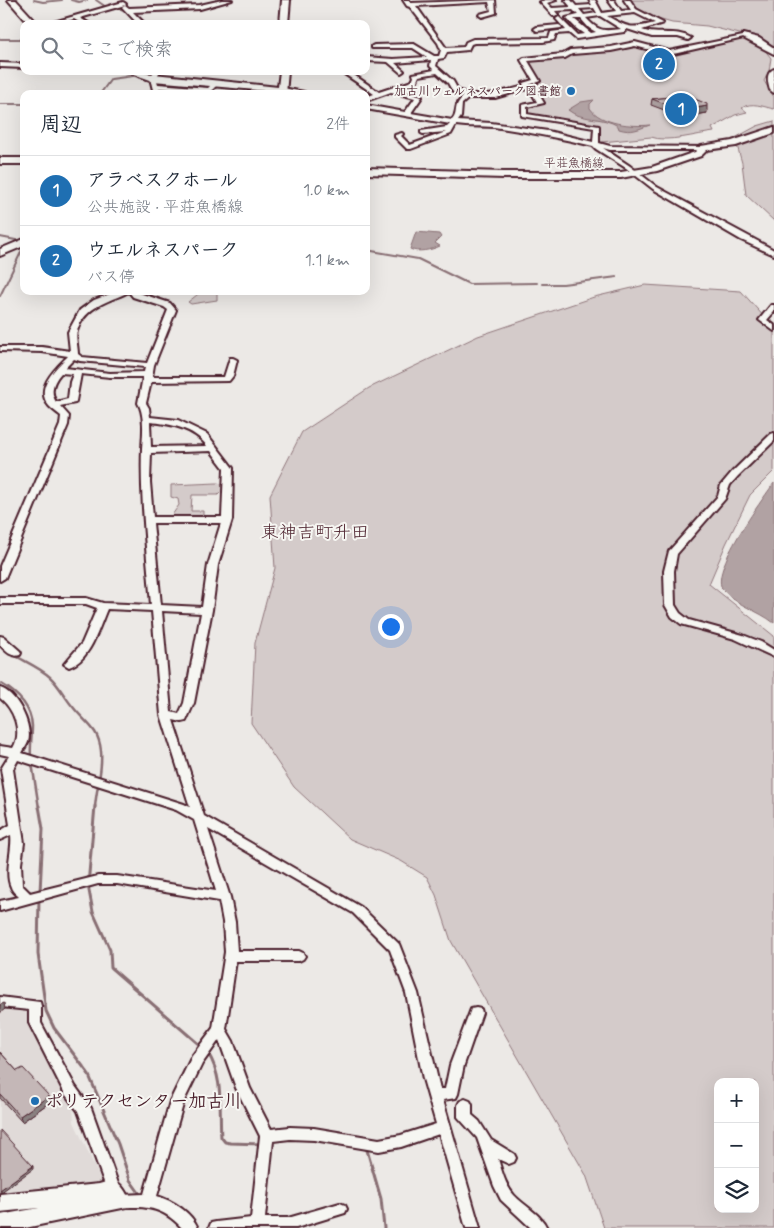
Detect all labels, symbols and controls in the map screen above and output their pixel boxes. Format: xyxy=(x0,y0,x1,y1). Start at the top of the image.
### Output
search box xyxy=(20,20,370,75)
icon: search xyxy=(38,34,66,62)
text: ここで検索 xyxy=(78,37,173,62)
pin: 2 xyxy=(643,45,675,83)
place label: 加古川ウェルネスパーク図書館 xyxy=(394,84,561,100)
marker: 加古川ウェルネスパーク図書館 xyxy=(565,85,577,97)
pin: 1 xyxy=(665,90,697,128)
text: 周辺 xyxy=(40,111,82,139)
text: 2件 xyxy=(326,114,350,135)
street label: 平荘魚橋線 xyxy=(544,156,604,172)
text: アラベスクホール xyxy=(87,168,238,193)
text: 1 xyxy=(52,180,60,201)
text: 1.0 km xyxy=(303,180,350,201)
text: 公共施設 · 平荘魚橋線 xyxy=(87,197,243,218)
text: ウエルネスパーク xyxy=(87,238,239,263)
text: 2 xyxy=(52,250,60,271)
text: 1.1 km xyxy=(305,250,350,271)
text: バス停 xyxy=(87,267,135,288)
district label: 東神吉町升田 xyxy=(261,521,369,545)
your location xyxy=(378,614,404,640)
map controls xyxy=(714,1078,759,1213)
button: + xyxy=(714,1078,759,1123)
place label: ポリテクセンター加古川 xyxy=(45,1090,242,1114)
marker: ポリテクセンター加古川 xyxy=(29,1095,41,1107)
button: − xyxy=(714,1123,759,1168)
button: layers xyxy=(714,1168,759,1213)

